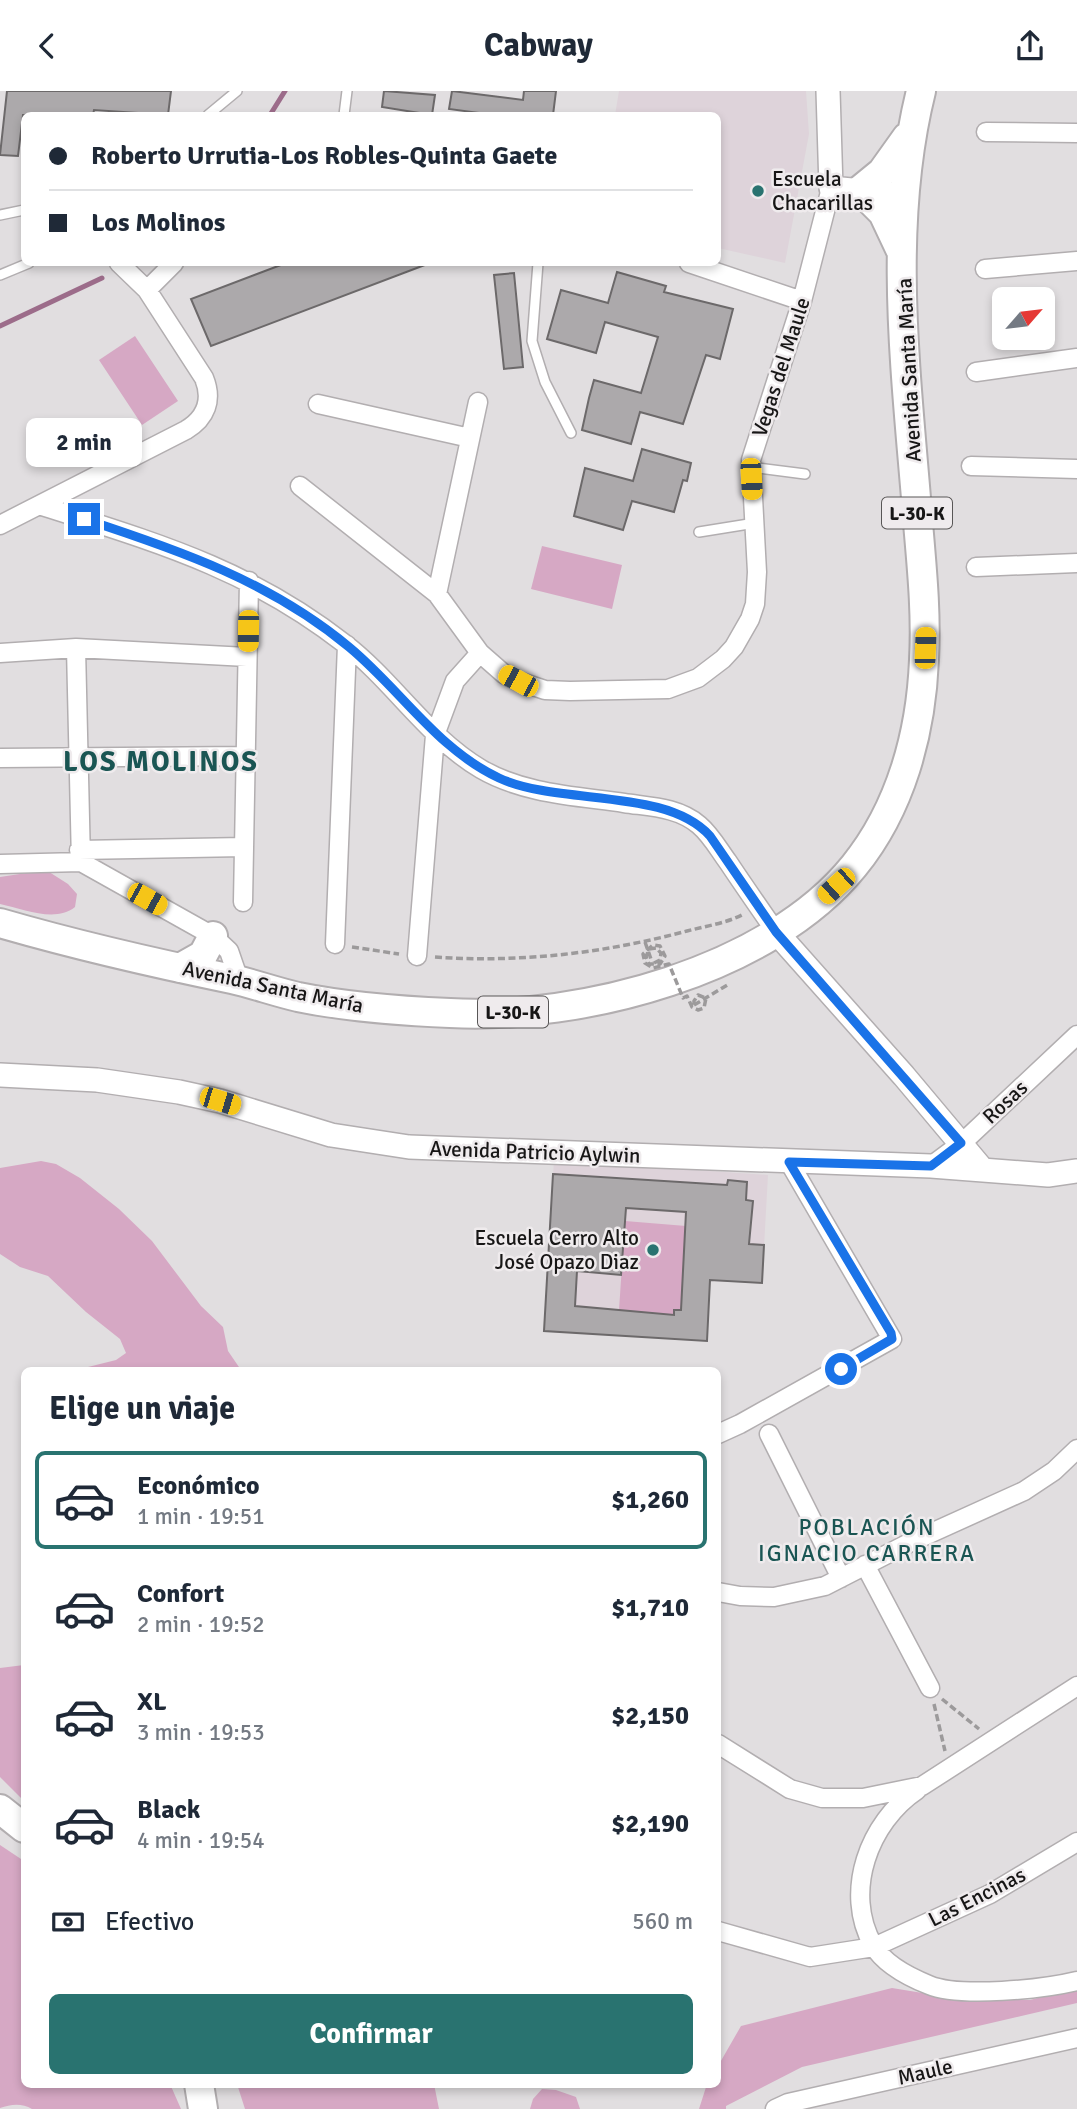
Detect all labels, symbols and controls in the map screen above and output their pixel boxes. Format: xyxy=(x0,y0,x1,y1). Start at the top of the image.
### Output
text: Cabway xyxy=(484,26,593,65)
icon: back xyxy=(28,27,66,65)
icon: share xyxy=(1011,27,1049,65)
text: Roberto Urrutia-Los Robles-Quinta Gaete xyxy=(91,140,558,172)
place label: Escuela Chacarillas xyxy=(772,166,873,216)
marker: Escuela Chacarillas xyxy=(750,183,766,199)
text: Los Molinos xyxy=(91,207,225,239)
street label: Avenida Santa María xyxy=(891,277,927,463)
north arrow xyxy=(992,287,1055,350)
map controls xyxy=(992,287,1055,350)
street label: Vegas del Maule xyxy=(746,294,816,440)
callout: 2 min xyxy=(26,417,142,467)
text: 2 min xyxy=(56,428,112,457)
car xyxy=(740,457,763,501)
road number: L-30-K xyxy=(882,497,952,529)
route end xyxy=(68,503,100,535)
car xyxy=(238,610,259,652)
car xyxy=(914,627,937,669)
car xyxy=(495,662,542,700)
district label: LOS MOLINOS xyxy=(63,745,259,779)
car xyxy=(814,864,859,908)
car xyxy=(124,880,171,918)
street label: Avenida Santa María xyxy=(180,955,366,1019)
road number: L-30-K xyxy=(478,997,548,1028)
street label: Rosas xyxy=(977,1075,1033,1129)
car xyxy=(197,1085,244,1117)
street label: Avenida Patricio Aylwin xyxy=(429,1135,641,1169)
place label: Escuela Cerro Alto José Opazo Diaz xyxy=(474,1225,639,1275)
marker: Escuela Cerro Alto José Opazo Diaz xyxy=(645,1242,661,1258)
route start xyxy=(825,1353,857,1385)
text: Elige un viaje xyxy=(49,1389,235,1428)
icon: car xyxy=(53,1469,116,1532)
text: Económico xyxy=(137,1470,260,1502)
text: $1,260 xyxy=(611,1484,689,1516)
text: 1 min · 19:51 xyxy=(137,1502,265,1531)
district label: POBLACIÓN IGNACIO CARRERA xyxy=(758,1513,976,1568)
icon: car xyxy=(53,1577,116,1640)
text: Confort xyxy=(137,1578,224,1610)
text: $1,710 xyxy=(611,1592,689,1624)
text: 2 min · 19:52 xyxy=(137,1610,265,1639)
icon: car xyxy=(53,1685,116,1748)
text: XL xyxy=(137,1686,167,1718)
text: $2,150 xyxy=(611,1700,689,1732)
text: 3 min · 19:53 xyxy=(137,1718,265,1747)
icon: car xyxy=(53,1793,116,1856)
text: Black xyxy=(137,1794,200,1826)
text: $2,190 xyxy=(611,1808,689,1840)
text: 4 min · 19:54 xyxy=(137,1826,265,1855)
street label: Las Encinas xyxy=(924,1861,1030,1933)
icon: cash xyxy=(49,1903,87,1941)
text: Efectivo xyxy=(105,1906,194,1938)
text: 560 m xyxy=(632,1907,693,1936)
button: Confirmar xyxy=(49,1994,693,2074)
street label: Maule xyxy=(895,2053,955,2091)

